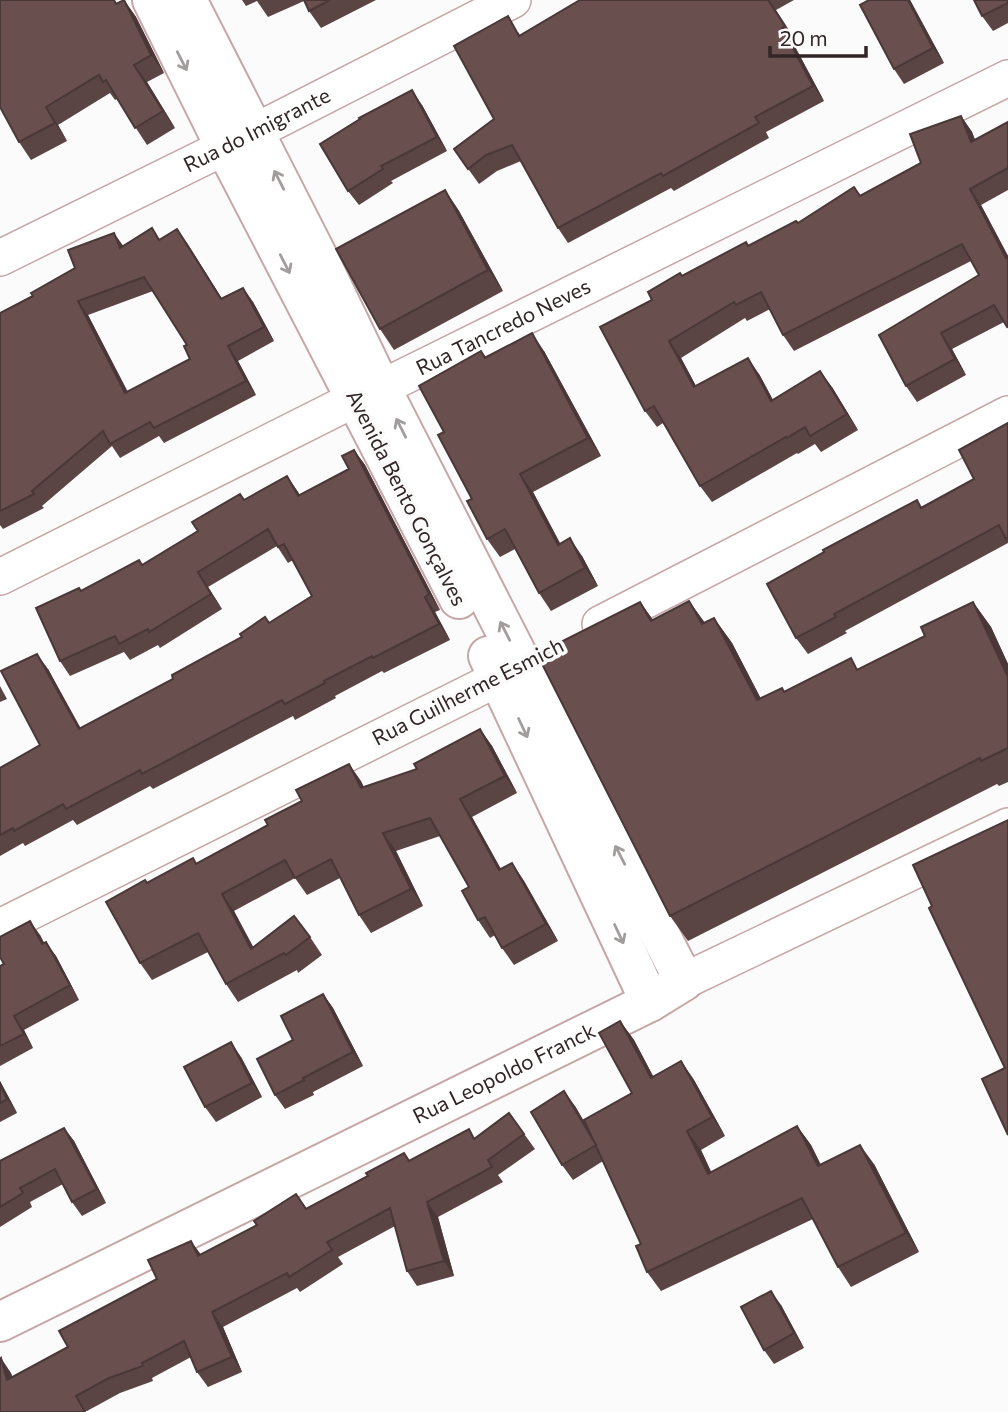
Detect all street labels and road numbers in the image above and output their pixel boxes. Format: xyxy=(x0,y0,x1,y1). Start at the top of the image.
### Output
street label: Rua do Imigrante xyxy=(179,81,334,177)
street label: Rua Tancredo Neves xyxy=(412,272,594,380)
street label: Avenida Bento Gonçalves xyxy=(342,385,473,610)
street label: Rua Guilherme Esmich xyxy=(367,632,567,750)
street label: Rua Leopoldo Franck xyxy=(408,1017,599,1128)

